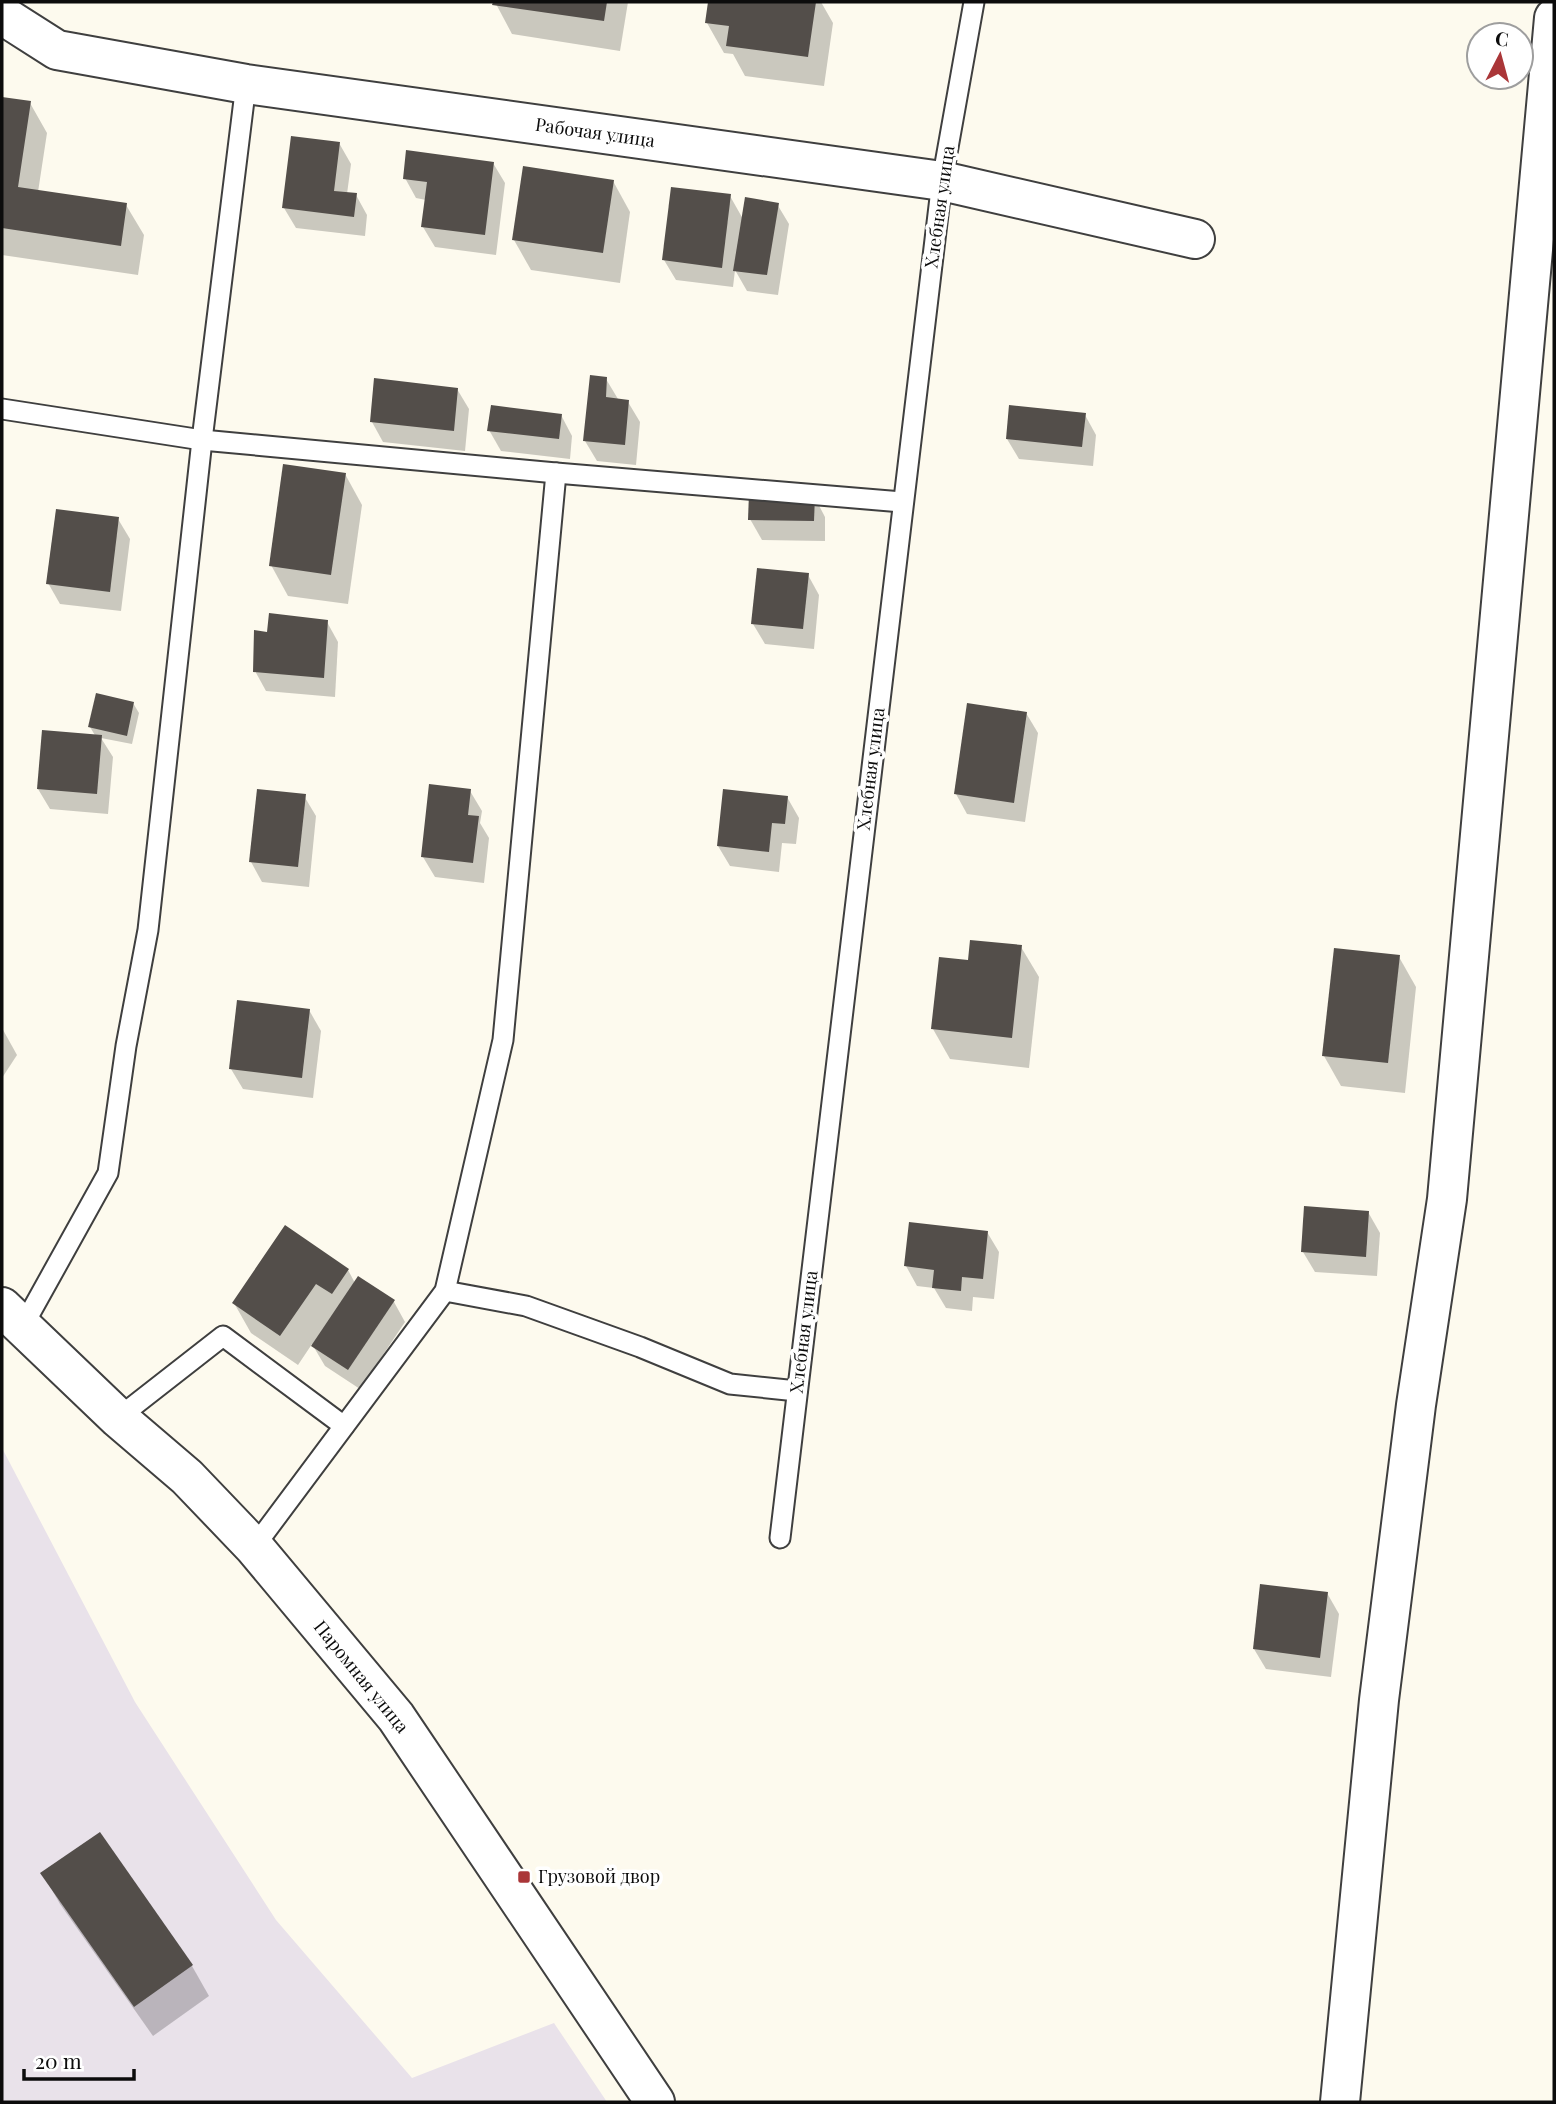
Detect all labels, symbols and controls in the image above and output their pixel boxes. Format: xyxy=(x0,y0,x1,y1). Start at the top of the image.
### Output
north arrow xyxy=(1465,21,1535,91)
text: С xyxy=(1494,24,1510,52)
street label: Рабочая улица xyxy=(534,112,657,152)
street label: Хлебная улица xyxy=(919,144,959,270)
street label: Хлебная улица xyxy=(851,706,889,832)
street label: Хлебная улица xyxy=(784,1269,822,1395)
street label: Паромная улица xyxy=(309,1615,415,1738)
place label: Грузовой двор xyxy=(538,1864,660,1888)
marker: Грузовой двор xyxy=(516,1869,532,1885)
scale bar xyxy=(24,2038,135,2082)
text: 20 m xyxy=(35,2046,82,2074)

